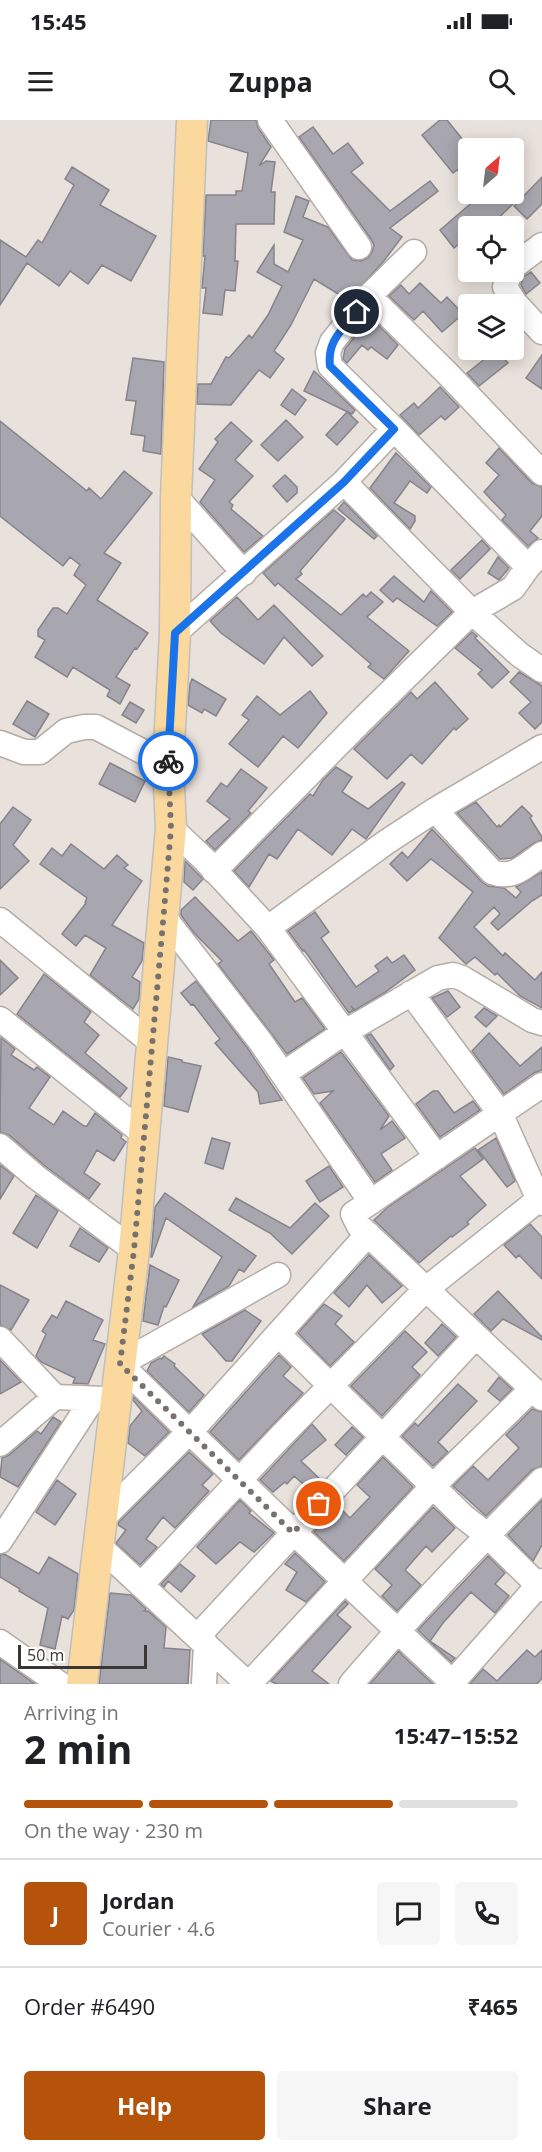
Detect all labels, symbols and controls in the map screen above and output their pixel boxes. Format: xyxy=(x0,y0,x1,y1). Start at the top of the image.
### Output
text: 15:45 xyxy=(30,6,87,36)
text: Zuppa xyxy=(229,63,313,100)
icon: menu xyxy=(24,65,57,98)
icon: search xyxy=(485,65,518,98)
north arrow xyxy=(458,138,524,204)
map controls xyxy=(458,138,524,360)
button: locate xyxy=(458,216,524,282)
pin xyxy=(331,286,382,337)
button: layers xyxy=(458,294,524,360)
icon: home xyxy=(340,295,373,328)
courier xyxy=(138,731,198,791)
icon: bike xyxy=(152,745,185,778)
pin xyxy=(293,1478,344,1529)
icon: bag xyxy=(302,1487,335,1520)
scale bar xyxy=(18,1642,147,1670)
text: 50 m xyxy=(27,1644,64,1666)
text: Arriving in xyxy=(24,1699,119,1726)
text: 15:47–15:52 xyxy=(394,1720,518,1750)
text: 2 min xyxy=(24,1722,132,1775)
text: On the way · 230 m xyxy=(24,1817,203,1844)
button: chat xyxy=(377,1882,440,1945)
button: phone xyxy=(455,1882,518,1945)
text: Jordan xyxy=(102,1885,175,1915)
text: J xyxy=(52,1898,59,1928)
text: Courier · 4.6 xyxy=(102,1915,215,1942)
text: Order #6490 xyxy=(24,1991,155,2021)
text: ₹465 xyxy=(468,1991,518,2021)
button: Help xyxy=(24,2071,265,2140)
button: Share xyxy=(277,2071,518,2140)

